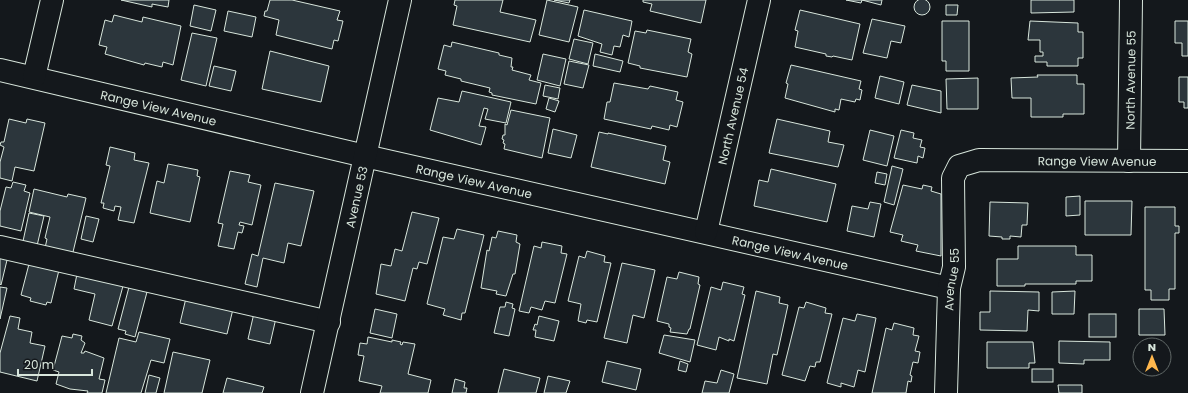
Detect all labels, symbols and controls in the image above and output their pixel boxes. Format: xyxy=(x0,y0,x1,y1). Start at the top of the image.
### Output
street label: North Avenue 55 xyxy=(1121,30,1139,130)
street label: North Avenue 54 xyxy=(713,65,752,166)
street label: Range View Avenue xyxy=(99,86,218,129)
street label: Range View Avenue xyxy=(1038,152,1156,169)
street label: Range View Avenue xyxy=(415,159,534,202)
street label: Avenue 53 xyxy=(341,164,371,229)
street label: Range View Avenue xyxy=(731,231,850,273)
street label: Avenue 55 xyxy=(940,248,962,311)
north arrow xyxy=(1132,337,1172,377)
text: N xyxy=(1148,339,1156,355)
scale bar xyxy=(18,351,92,377)
text: 20 m xyxy=(24,356,54,373)

